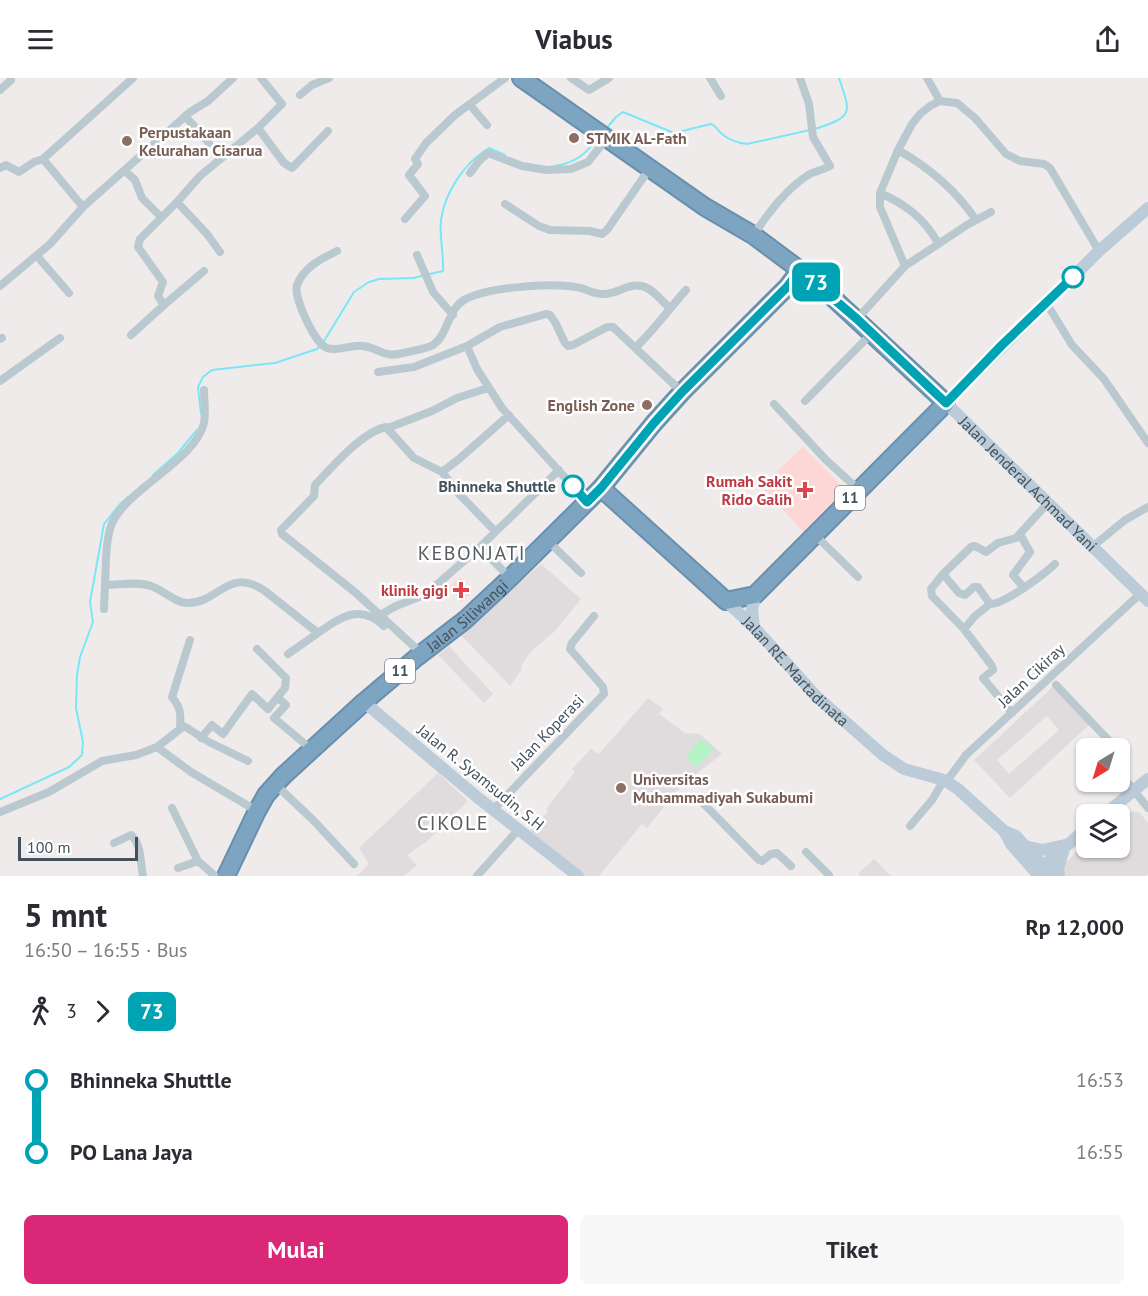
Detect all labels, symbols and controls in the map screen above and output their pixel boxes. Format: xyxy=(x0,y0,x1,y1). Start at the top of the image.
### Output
text: Viabus xyxy=(535,22,613,56)
icon: menu xyxy=(24,23,57,56)
icon: share xyxy=(1091,23,1124,56)
place label: Perpustakaan Kelurahan Cisarua xyxy=(139,122,263,160)
place label: STMIK AL-Fath xyxy=(586,128,687,148)
marker: STMIK AL-Fath xyxy=(567,131,581,145)
marker: Perpustakaan Kelurahan Cisarua xyxy=(120,134,134,148)
line badge: 73 xyxy=(789,262,843,302)
unlabelled marker xyxy=(1062,266,1084,288)
text: 73 xyxy=(804,269,828,296)
place label: English Zone xyxy=(548,395,635,415)
marker: English Zone xyxy=(640,398,654,412)
street label: Jalan Jenderal Achmad Yani xyxy=(954,411,1102,556)
place label: Rumah Sakit Rido Galih xyxy=(706,471,792,509)
marker: Bhinneka Shuttle xyxy=(562,475,584,497)
place label: Bhinneka Shuttle xyxy=(438,476,556,496)
marker: Rumah Sakit Rido Galih xyxy=(796,481,814,499)
road number: 11 xyxy=(835,486,865,510)
district label: KEBONJATI xyxy=(418,540,526,566)
street label: Jalan Siliwangi xyxy=(421,575,512,657)
place label: klinik gigi xyxy=(381,580,448,600)
marker: klinik gigi xyxy=(452,581,470,599)
street label: Jalan RE. Martadinata xyxy=(738,611,853,731)
street label: Jalan Cikiray xyxy=(993,639,1069,712)
road number: 11 xyxy=(385,659,415,683)
street label: Jalan Koperasi xyxy=(505,690,588,775)
street label: Jalan R. Syamsudin, S.H xyxy=(413,719,548,834)
north arrow xyxy=(1076,738,1130,792)
map controls xyxy=(1076,738,1130,858)
place label: Universitas Muhammadiyah Sukabumi xyxy=(633,769,813,807)
marker: Universitas Muhammadiyah Sukabumi xyxy=(614,781,628,795)
button: layers xyxy=(1076,804,1130,858)
district label: CIKOLE xyxy=(417,810,489,836)
scale bar xyxy=(18,834,138,862)
text: 100 m xyxy=(27,837,70,857)
text: 5 mnt xyxy=(24,893,107,936)
text: Rp 12,000 xyxy=(1025,913,1124,941)
text: 16:50 – 16:55 · Bus xyxy=(24,937,188,963)
icon: walk xyxy=(24,995,57,1028)
icon: forward xyxy=(86,995,119,1028)
text: 3 xyxy=(66,998,77,1024)
text: 73 xyxy=(140,998,164,1025)
text: Bhinneka Shuttle xyxy=(70,1066,232,1094)
text: 16:53 xyxy=(1076,1067,1124,1093)
text: PO Lana Jaya xyxy=(70,1138,193,1166)
text: 16:55 xyxy=(1076,1139,1124,1165)
button: Mulai xyxy=(24,1215,568,1284)
button: Tiket xyxy=(580,1215,1124,1284)

